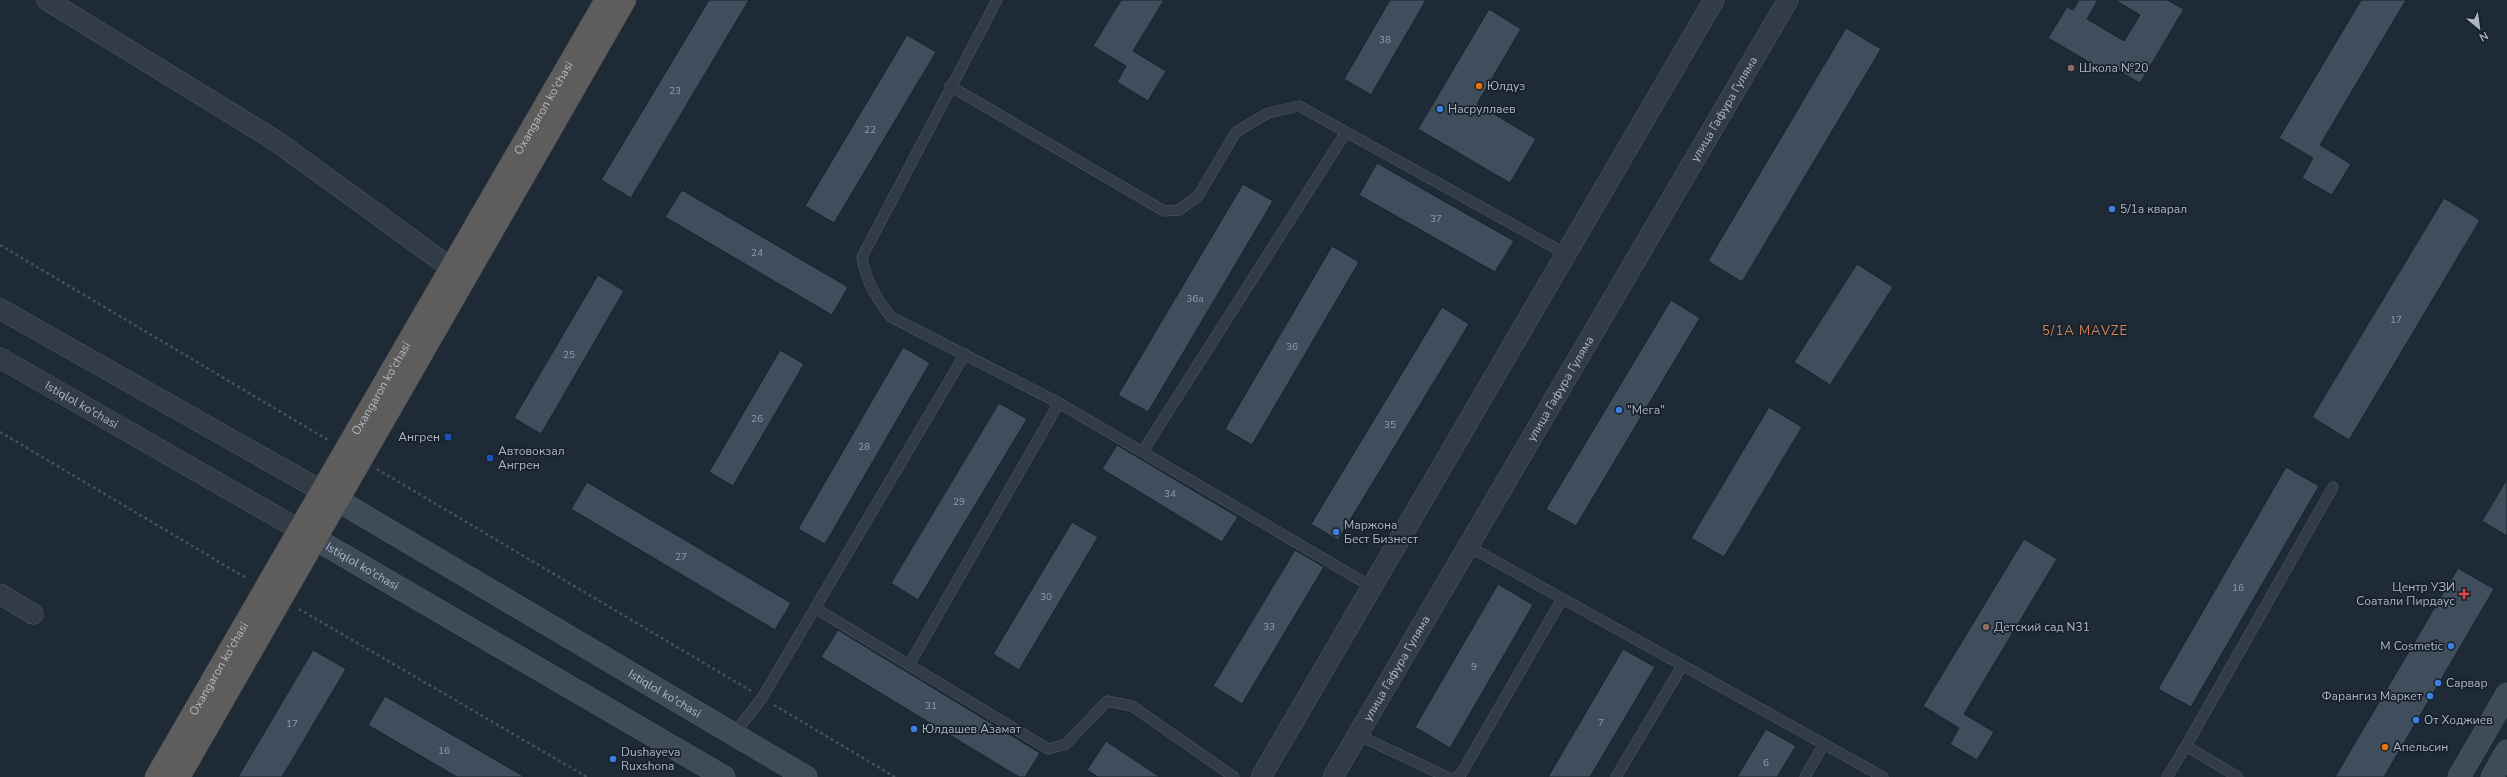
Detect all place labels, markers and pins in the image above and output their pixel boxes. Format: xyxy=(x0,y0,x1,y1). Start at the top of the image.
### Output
place label: Школа №20 xyxy=(2079,60,2148,76)
marker: Школа №20 xyxy=(2066,63,2076,73)
place label: Юлдуз xyxy=(1487,78,1525,94)
marker: Юлдуз xyxy=(1474,81,1484,91)
place label: Насруллаев xyxy=(1448,101,1516,117)
marker: Насруллаев xyxy=(1435,104,1445,114)
place label: 5/1а кварал xyxy=(2120,201,2187,217)
marker: 5/1а кварал xyxy=(2107,204,2117,214)
place label: "Мега" xyxy=(1627,402,1665,418)
marker: "Мега" xyxy=(1614,405,1624,415)
place label: Ангрен xyxy=(398,429,440,445)
marker: Ангрен xyxy=(443,432,453,442)
place label: Автовокзал Ангрен xyxy=(498,443,565,473)
marker: Автовокзал Ангрен xyxy=(485,453,495,463)
place label: Маржона Бест Бизнест xyxy=(1344,517,1419,547)
marker: Маржона Бест Бизнест xyxy=(1331,527,1341,537)
place label: Центр УЗИ Соатали Пирдаус xyxy=(2356,579,2455,609)
marker: Центр УЗИ Соатали Пирдаус xyxy=(2458,588,2470,600)
place label: Детский сад N31 xyxy=(1994,619,2090,635)
marker: Детский сад N31 xyxy=(1981,622,1991,632)
place label: M Cosmetic xyxy=(2380,638,2443,654)
marker: M Cosmetic xyxy=(2446,641,2456,651)
place label: Сарвар xyxy=(2446,675,2488,691)
marker: Сарвар xyxy=(2433,678,2443,688)
place label: Фарангиз Маркет xyxy=(2321,688,2423,704)
marker: Фарангиз Маркет xyxy=(2425,691,2435,701)
place label: От Ходжиев xyxy=(2424,712,2493,728)
marker: От Ходжиев xyxy=(2411,715,2421,725)
place label: Юлдашев Азамат xyxy=(922,721,1022,737)
marker: Юлдашев Азамат xyxy=(909,724,919,734)
place label: Апельсин xyxy=(2393,739,2448,755)
marker: Апельсин xyxy=(2380,742,2390,752)
place label: Dushayeva Ruxshona xyxy=(621,744,680,774)
marker: Dushayeva Ruxshona xyxy=(608,754,618,764)

